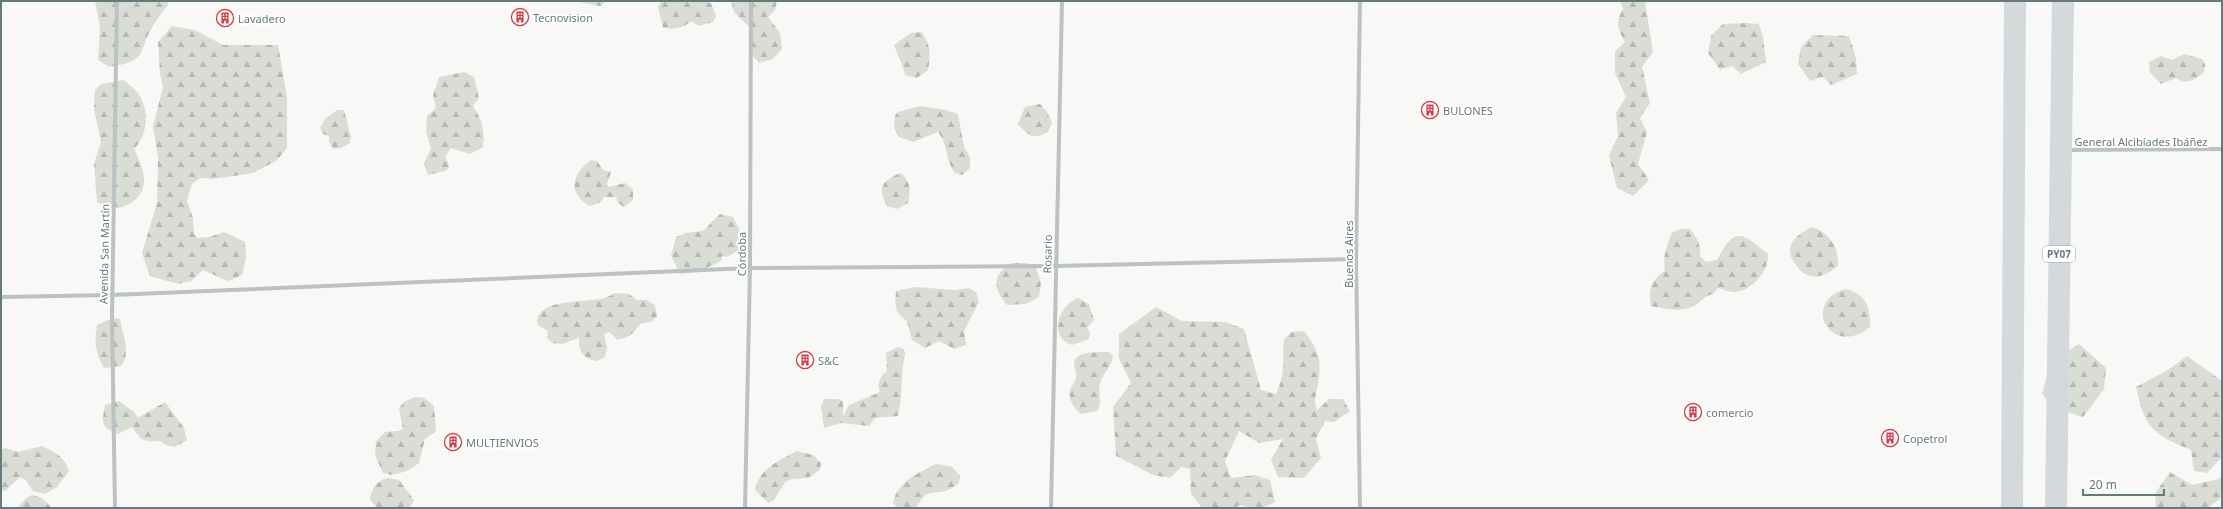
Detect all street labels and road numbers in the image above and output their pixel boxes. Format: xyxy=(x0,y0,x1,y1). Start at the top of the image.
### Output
street label: General Alcibíades Ibáñez xyxy=(2075,134,2208,149)
street label: Avenida San Martín xyxy=(96,204,112,304)
street label: Buenos Aires xyxy=(1341,220,1356,288)
street label: Córdoba xyxy=(734,232,749,276)
street label: Rosario xyxy=(1039,234,1055,274)
road number: PY07 xyxy=(2043,246,2075,262)

